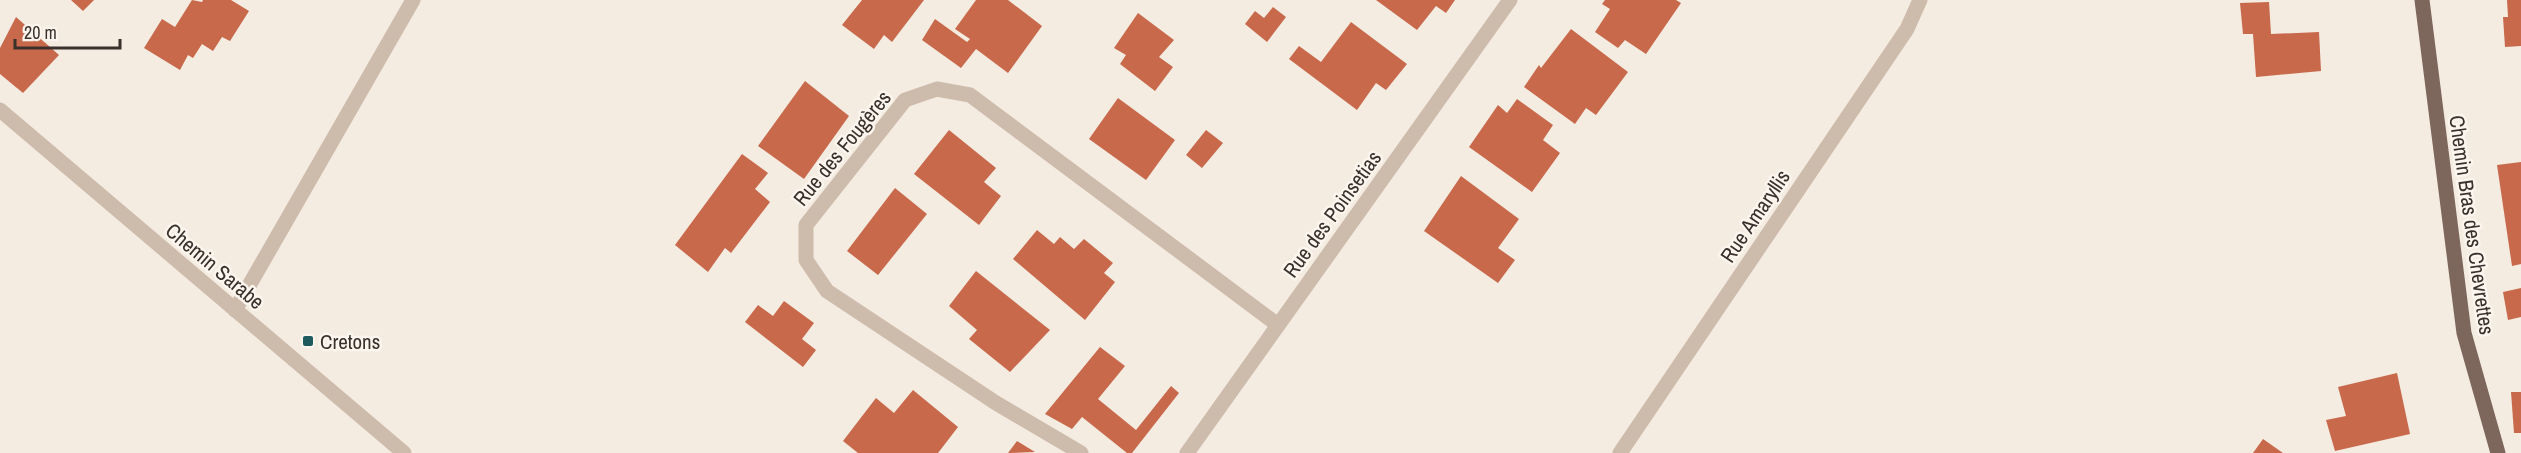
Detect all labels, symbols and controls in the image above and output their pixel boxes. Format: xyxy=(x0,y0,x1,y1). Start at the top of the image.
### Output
scale bar xyxy=(15,12,120,50)
text: 20 m xyxy=(24,20,57,45)
street label: Rue des Fougères xyxy=(786,84,898,212)
street label: Chemin Bras des Chevrettes xyxy=(2442,114,2502,336)
street label: Rue des Poinsetias xyxy=(1276,145,1388,283)
street label: Rue Amaryllis xyxy=(1713,164,1797,268)
street label: Chemin Sarabe xyxy=(159,216,271,316)
place label: Cretons xyxy=(320,327,380,356)
marker: Cretons xyxy=(301,334,315,348)

